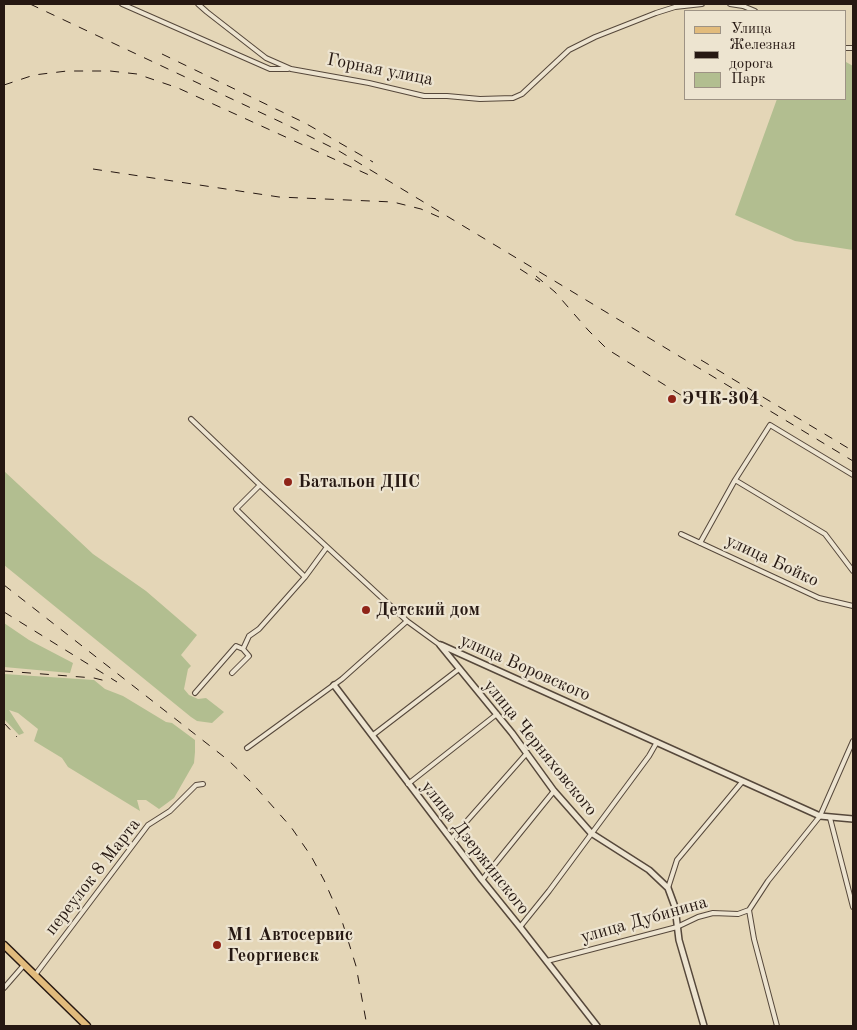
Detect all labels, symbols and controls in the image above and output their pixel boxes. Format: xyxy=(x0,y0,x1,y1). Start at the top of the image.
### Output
legend xyxy=(684,10,847,100)
text: Улица xyxy=(731,22,772,37)
text: Железная дорога xyxy=(729,38,796,72)
street label: Горная улица xyxy=(325,49,435,91)
text: Парк xyxy=(731,72,766,87)
place label: ЭЧК-304 xyxy=(682,388,759,410)
marker: ЭЧК-304 xyxy=(666,393,678,405)
place label: Батальон ДПС xyxy=(298,471,420,493)
marker: Батальон ДПС xyxy=(282,476,294,488)
street label: улица Бойко xyxy=(722,530,822,592)
place label: Детский дом xyxy=(376,599,480,621)
marker: Детский дом xyxy=(360,604,372,616)
street label: улица Воровского xyxy=(456,629,594,707)
street label: улица Черняховского xyxy=(478,675,602,821)
street label: улица Дзержинского xyxy=(416,777,534,919)
street label: переулок 8 Марта xyxy=(41,814,145,940)
street label: улица Дубинина xyxy=(578,892,710,948)
place label: М1 Автосервис Георгиевск xyxy=(227,924,353,966)
marker: М1 Автосервис Георгиевск xyxy=(211,939,223,951)

